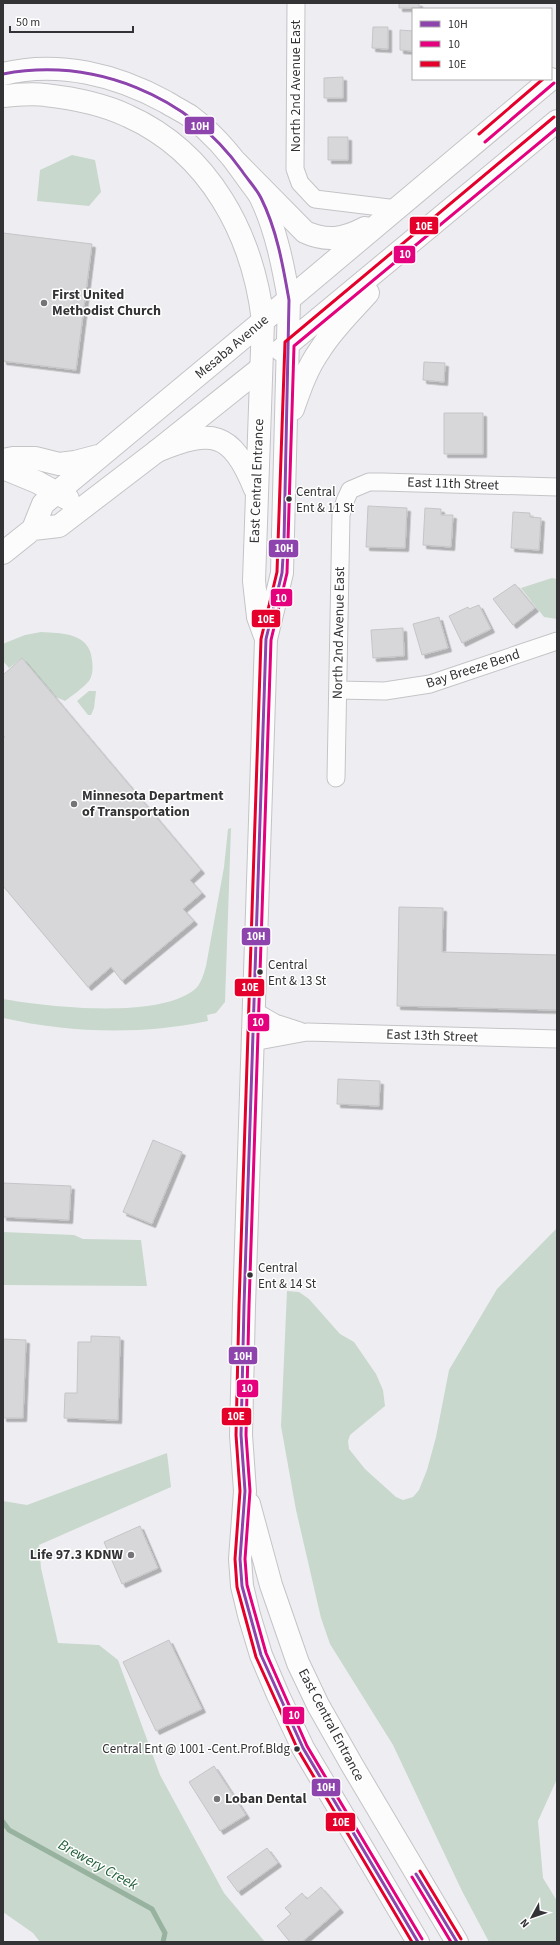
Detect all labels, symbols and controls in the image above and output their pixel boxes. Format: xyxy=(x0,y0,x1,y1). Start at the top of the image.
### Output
scale bar xyxy=(10,8,133,34)
legend xyxy=(412,8,552,80)
text: 50 m xyxy=(16,14,40,31)
text: 10H xyxy=(448,16,468,33)
street label: North 2nd Avenue East xyxy=(286,19,306,152)
text: 10 xyxy=(448,36,460,53)
text: 10E xyxy=(448,56,466,73)
line badge: 10H xyxy=(184,116,215,135)
text: 10H xyxy=(190,119,210,134)
line badge: 10E xyxy=(409,216,439,235)
text: 10E xyxy=(415,219,433,234)
line badge: 10 xyxy=(393,245,416,264)
text: 10 xyxy=(399,247,411,262)
place label: First United Methodist Church xyxy=(52,285,161,321)
marker: First United Methodist Church xyxy=(39,298,49,308)
street label: Mesaba Avenue xyxy=(191,310,273,384)
street label: East Central Entrance xyxy=(245,418,269,544)
street label: East 11th Street xyxy=(407,472,499,496)
place label: Central Ent & 11 St xyxy=(296,483,355,517)
marker: Central Ent & 11 St xyxy=(284,494,294,504)
line badge: 10H xyxy=(268,539,299,558)
text: 10H xyxy=(274,541,294,556)
street label: North 2nd Avenue East xyxy=(328,566,350,699)
line badge: 10 xyxy=(270,588,293,607)
text: 10 xyxy=(275,591,287,606)
line badge: 10E xyxy=(251,609,281,628)
text: 10E xyxy=(257,612,275,627)
street label: Bay Breeze Bend xyxy=(423,644,523,694)
place label: Minnesota Department of Transportation xyxy=(82,786,224,822)
marker: Minnesota Department of Transportation xyxy=(69,799,79,809)
line badge: 10H xyxy=(241,927,271,946)
text: 10H xyxy=(246,929,266,944)
place label: Central Ent & 13 St xyxy=(268,956,327,990)
marker: Central Ent & 13 St xyxy=(255,967,265,977)
line badge: 10E xyxy=(234,978,265,997)
text: 10E xyxy=(241,980,259,995)
line badge: 10 xyxy=(247,1013,270,1032)
text: 10 xyxy=(252,1015,264,1030)
street label: East 13th Street xyxy=(386,1024,478,1048)
place label: Central Ent & 14 St xyxy=(258,1259,317,1293)
marker: Central Ent & 14 St xyxy=(245,1270,255,1280)
line badge: 10H xyxy=(228,1346,258,1365)
text: 10H xyxy=(233,1349,253,1364)
line badge: 10 xyxy=(236,1379,259,1398)
text: 10 xyxy=(241,1381,253,1396)
line badge: 10E xyxy=(221,1407,252,1426)
text: 10E xyxy=(227,1409,245,1424)
place label: Life 97.3 KDNW xyxy=(30,1545,124,1565)
marker: Life 97.3 KDNW xyxy=(126,1550,136,1560)
street label: East Central Entrance xyxy=(293,1665,369,1785)
line badge: 10 xyxy=(282,1706,305,1725)
text: 10 xyxy=(288,1708,300,1723)
place label: Central Ent @ 1001 -Cent.Prof.Bldg xyxy=(102,1740,290,1758)
marker: Central Ent @ 1001 -Cent.Prof.Bldg xyxy=(292,1744,302,1754)
line badge: 10H xyxy=(311,1778,341,1797)
text: 10H xyxy=(316,1780,336,1795)
place label: Loban Dental xyxy=(225,1789,307,1809)
marker: Loban Dental xyxy=(212,1794,222,1804)
line badge: 10E xyxy=(325,1812,356,1832)
text: 10E xyxy=(332,1815,350,1830)
water label: Brewery Creek xyxy=(54,1834,142,1896)
north arrow xyxy=(512,1897,552,1937)
text: N xyxy=(517,1915,533,1931)

